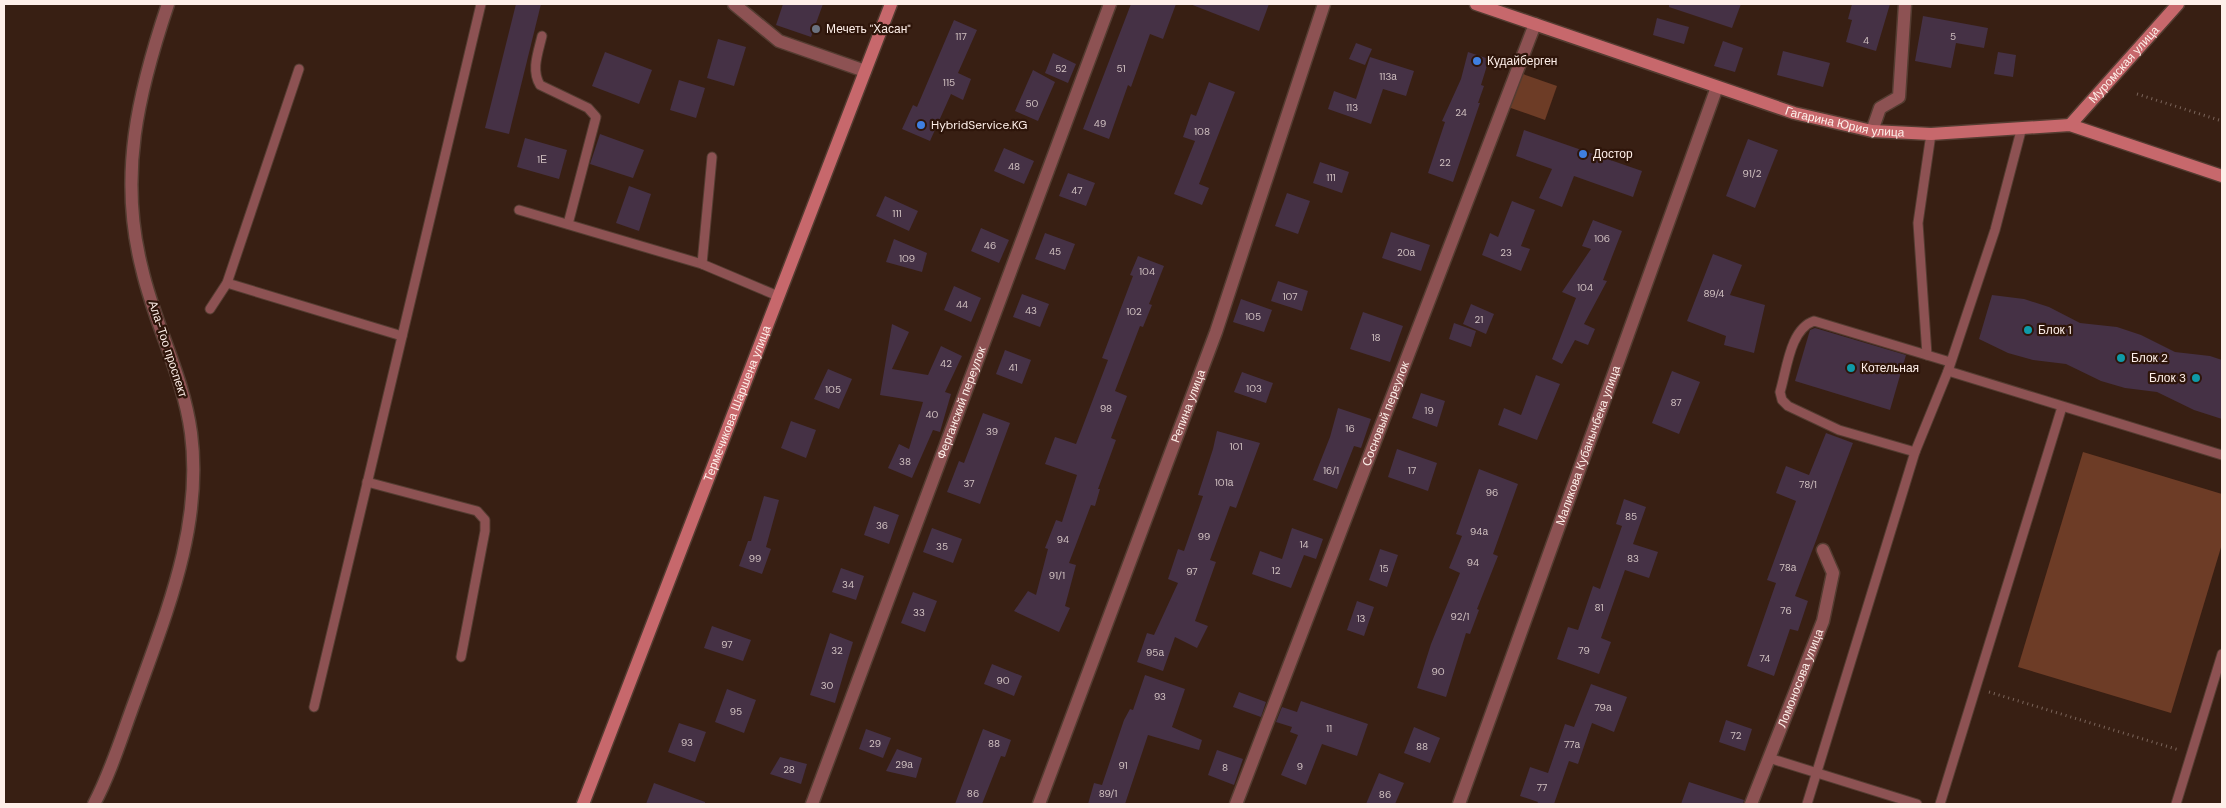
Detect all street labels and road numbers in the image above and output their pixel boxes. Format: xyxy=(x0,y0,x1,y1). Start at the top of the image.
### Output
street label: Муромская улица xyxy=(2085,22,2163,107)
street label: Гагарина Юрия улица xyxy=(1783,103,1905,141)
street label: Ала-Тоо проспект xyxy=(145,298,191,400)
street label: Термечикова Шаршена улица xyxy=(700,323,775,484)
street label: Ферганский переулок xyxy=(933,344,990,462)
street label: Сосновый переулок xyxy=(1358,358,1413,468)
street label: Маликова Кубанычбека улица xyxy=(1552,363,1624,528)
street label: Репина улица xyxy=(1167,367,1209,445)
street label: Ломоносова улица xyxy=(1774,626,1827,730)

